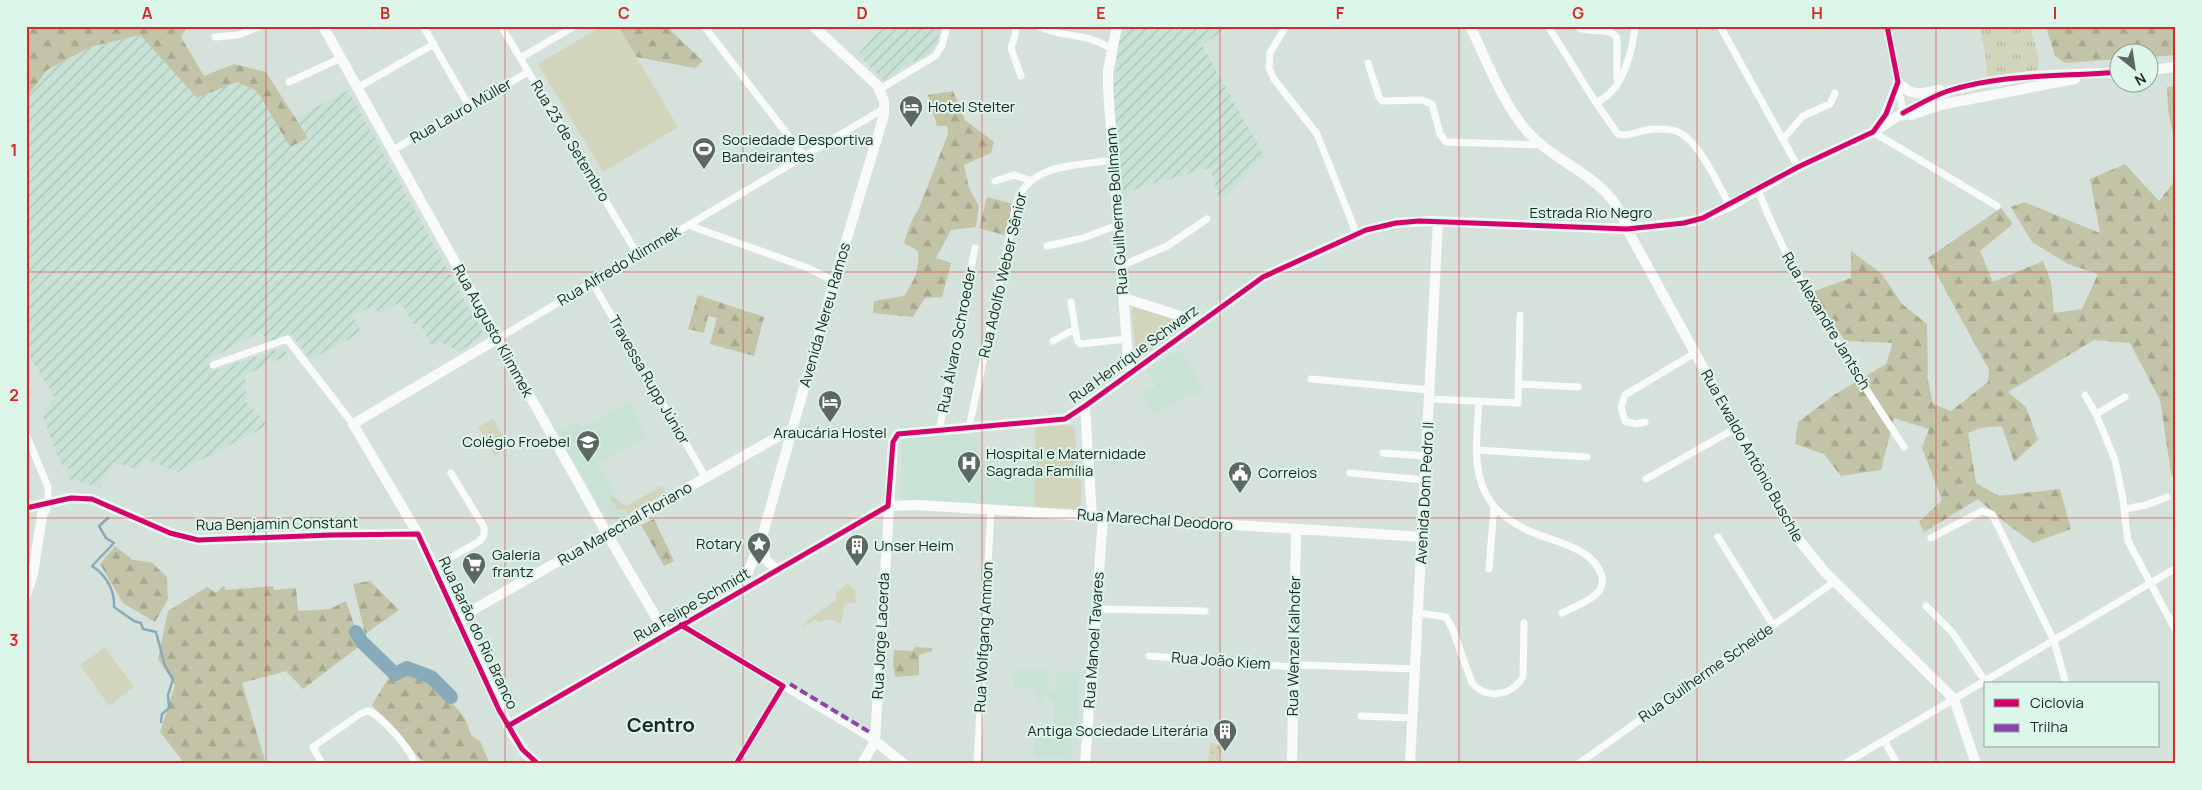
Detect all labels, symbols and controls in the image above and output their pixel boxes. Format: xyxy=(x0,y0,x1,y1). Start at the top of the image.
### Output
text: A xyxy=(142,2,153,24)
text: B xyxy=(380,2,390,24)
text: C xyxy=(618,2,630,24)
text: D xyxy=(856,2,868,24)
text: E xyxy=(1096,2,1106,24)
text: F xyxy=(1336,2,1345,24)
text: G xyxy=(1572,2,1584,24)
text: H xyxy=(1811,2,1823,24)
text: I xyxy=(2053,2,2057,24)
north arrow xyxy=(2110,42,2160,92)
text: N xyxy=(2132,69,2150,90)
street label: Rua Lauro Müller xyxy=(406,73,516,148)
street label: Rua 23 de Setembro xyxy=(526,76,615,205)
hotel icon: Hotel Stelter xyxy=(898,94,924,128)
place label: Hotel Stelter xyxy=(928,96,1016,117)
street label: Rua Guilherme Bollmann xyxy=(1100,127,1133,295)
place label: Sociedade Desportiva Bandeirantes xyxy=(722,129,873,167)
sports icon: Sociedade Desportiva Bandeirantes xyxy=(691,136,717,170)
text: 1 xyxy=(10,139,18,161)
street label: Rua Adolfo Weber Sênior xyxy=(973,189,1032,360)
street label: Estrada Rio Negro xyxy=(1530,202,1653,223)
street label: Rua Alfredo Klimmek xyxy=(553,220,685,311)
street label: Avenida Nereu Ramos xyxy=(794,240,855,390)
street label: Rua Alexandre Jantsch xyxy=(1777,248,1876,394)
street label: Rua Augusto Klimmek xyxy=(448,261,539,401)
street label: Rua Álvaro Schroeder xyxy=(932,265,981,414)
street label: Rua Henrique Schwarz xyxy=(1065,299,1203,408)
street label: Travessa Rupp Júnior xyxy=(604,311,695,449)
street label: Rua Ewaldo Antônio Buschle xyxy=(1696,366,1809,546)
text: 2 xyxy=(9,384,19,406)
hotel icon: Araucária Hostel xyxy=(817,389,843,423)
street label: Avenida Dom Pedro II xyxy=(1410,421,1439,565)
place label: Araucária Hostel xyxy=(773,422,887,443)
school or university icon: Colégio Froebel xyxy=(575,429,601,463)
place label: Colégio Froebel xyxy=(462,431,570,452)
place label: Hospital e Maternidade Sagrada Família xyxy=(986,443,1146,481)
hospital icon: Hospital e Maternidade Sagrada Família xyxy=(956,450,982,484)
public building icon: Correios xyxy=(1227,460,1253,494)
place label: Correios xyxy=(1258,462,1317,483)
street label: Rua Marechal Floriano xyxy=(554,477,696,571)
street label: Rua Marechal Deodoro xyxy=(1076,504,1234,535)
street label: Rua Benjamin Constant xyxy=(196,512,358,535)
place icon: Rotary xyxy=(746,531,772,565)
place label: Rotary xyxy=(696,533,742,554)
building icon: Unser Heim xyxy=(844,533,870,567)
place label: Unser Heim xyxy=(874,535,954,556)
place label: Galeria frantz xyxy=(492,544,540,582)
supermarket icon: Galeria frantz xyxy=(461,551,487,585)
street label: Rua Barão do Rio Branco xyxy=(434,553,523,713)
street label: Rua Wolfgang Ammon xyxy=(969,561,998,713)
street label: Rua Felipe Schmidt xyxy=(630,563,754,646)
street label: Rua Manoel Tavares xyxy=(1078,571,1109,709)
street label: Rua Jorge Lacerda xyxy=(867,572,894,700)
street label: Rua Wenzel Kalhofer xyxy=(1282,575,1305,716)
street label: Rua Guilherme Scheide xyxy=(1634,618,1777,727)
text: 3 xyxy=(9,629,19,651)
street label: Rua João Kiem xyxy=(1171,647,1271,674)
legend xyxy=(1984,682,2160,748)
text: Ciclovia xyxy=(2030,692,2084,713)
district label: Centro xyxy=(627,711,695,738)
text: Trilha xyxy=(2030,716,2068,737)
building icon: Antiga Sociedade Literária xyxy=(1212,718,1238,752)
place label: Antiga Sociedade Literária xyxy=(1027,720,1208,741)

